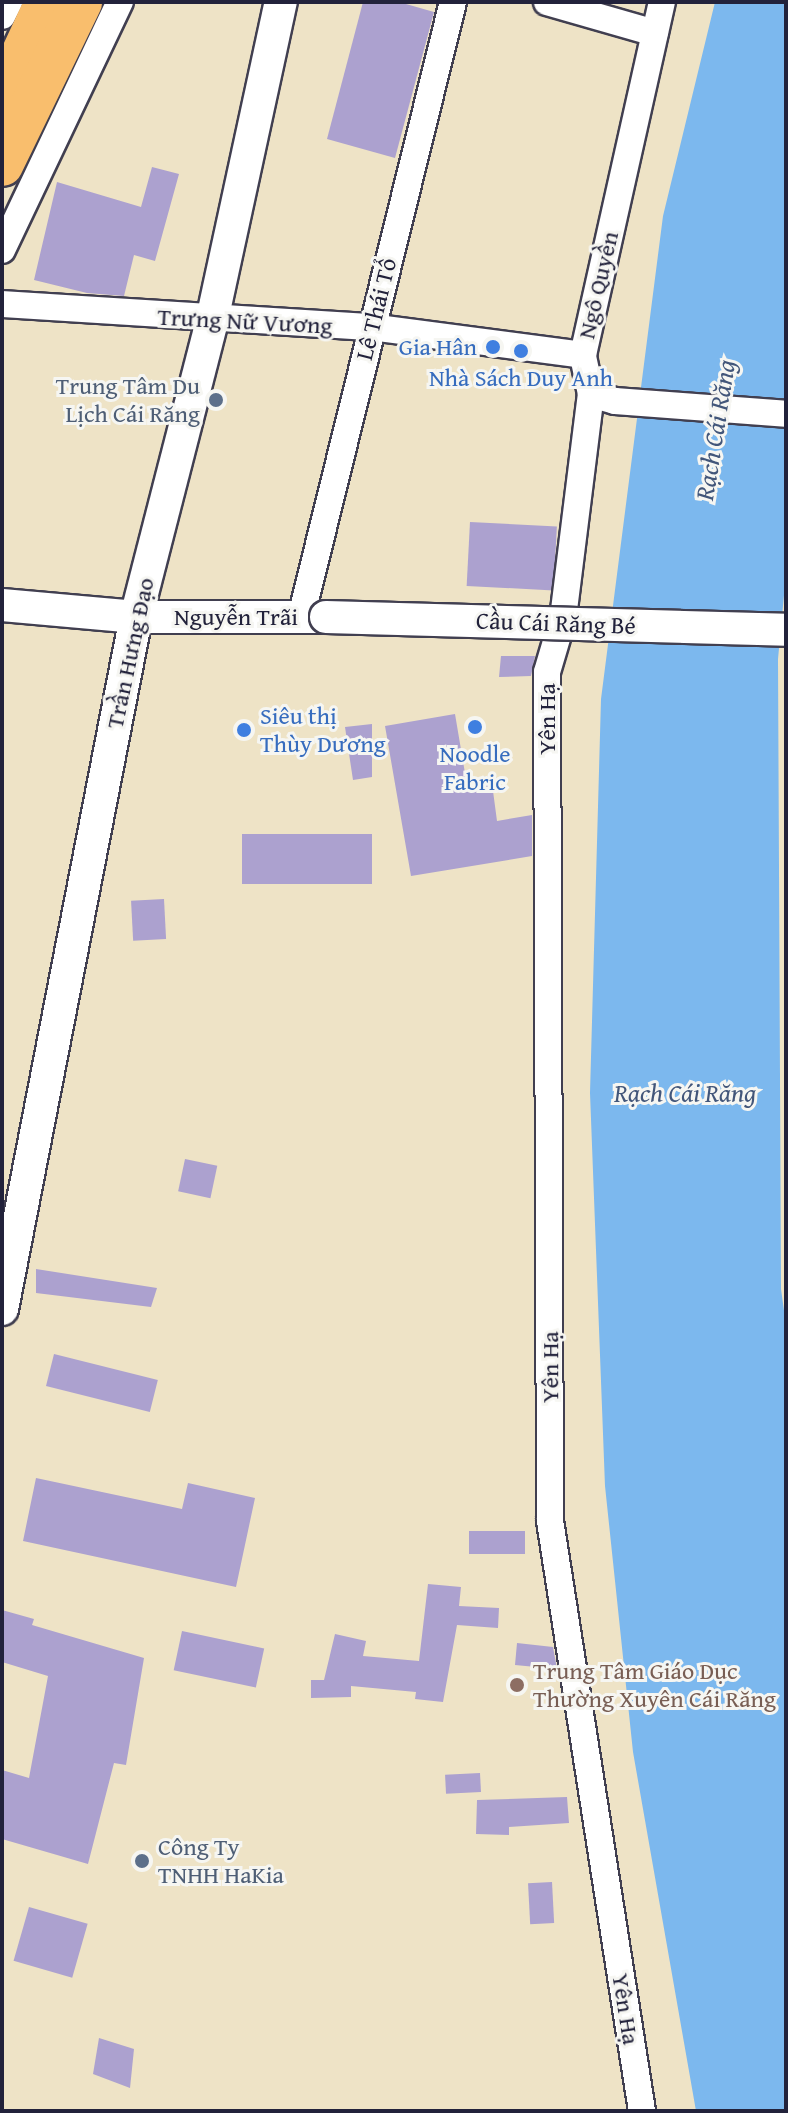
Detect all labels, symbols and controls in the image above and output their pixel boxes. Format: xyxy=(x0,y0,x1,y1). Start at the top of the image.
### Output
street label: Ngô Quyền xyxy=(572,228,624,342)
street label: Lê Thái Tổ xyxy=(349,255,403,363)
street label: Trưng Nữ Vương xyxy=(157,302,333,340)
place label: Gia Hân xyxy=(399,333,477,361)
marker: Gia Hân xyxy=(484,338,502,356)
marker: Nhà Sách Duy Anh xyxy=(512,342,530,360)
water label: Rạch Cái Răng xyxy=(688,358,742,502)
place label: Nhà Sách Duy Anh xyxy=(429,364,613,392)
place label: Trung Tâm Du Lịch Cái Răng xyxy=(56,372,200,428)
marker: Trung Tâm Du Lịch Cái Răng xyxy=(207,391,225,409)
street label: Trần Hưng Đạo xyxy=(100,575,160,731)
street label: Nguyễn Trãi xyxy=(174,603,298,631)
street label: Cầu Cái Răng Bé xyxy=(476,606,636,640)
street label: Yên Hạ xyxy=(533,683,561,755)
place label: Siêu thị Thùy Dương xyxy=(260,702,386,758)
marker: Noodle Fabric xyxy=(466,718,484,736)
marker: Siêu thị Thùy Dương xyxy=(235,721,253,739)
place label: Noodle Fabric xyxy=(440,740,510,796)
water label: Rạch Cái Răng xyxy=(614,1077,756,1109)
street label: Yên Hạ xyxy=(536,1331,564,1403)
place label: Trung Tâm Giáo Dục Thường Xuyên Cái Răng xyxy=(533,1657,776,1713)
marker: Trung Tâm Giáo Dục Thường Xuyên Cái Răng xyxy=(508,1676,526,1694)
place label: Công Ty TNHH HaKia xyxy=(158,1833,284,1889)
marker: Công Ty TNHH HaKia xyxy=(133,1852,151,1870)
street label: Yên Hạ xyxy=(606,1971,646,2047)

